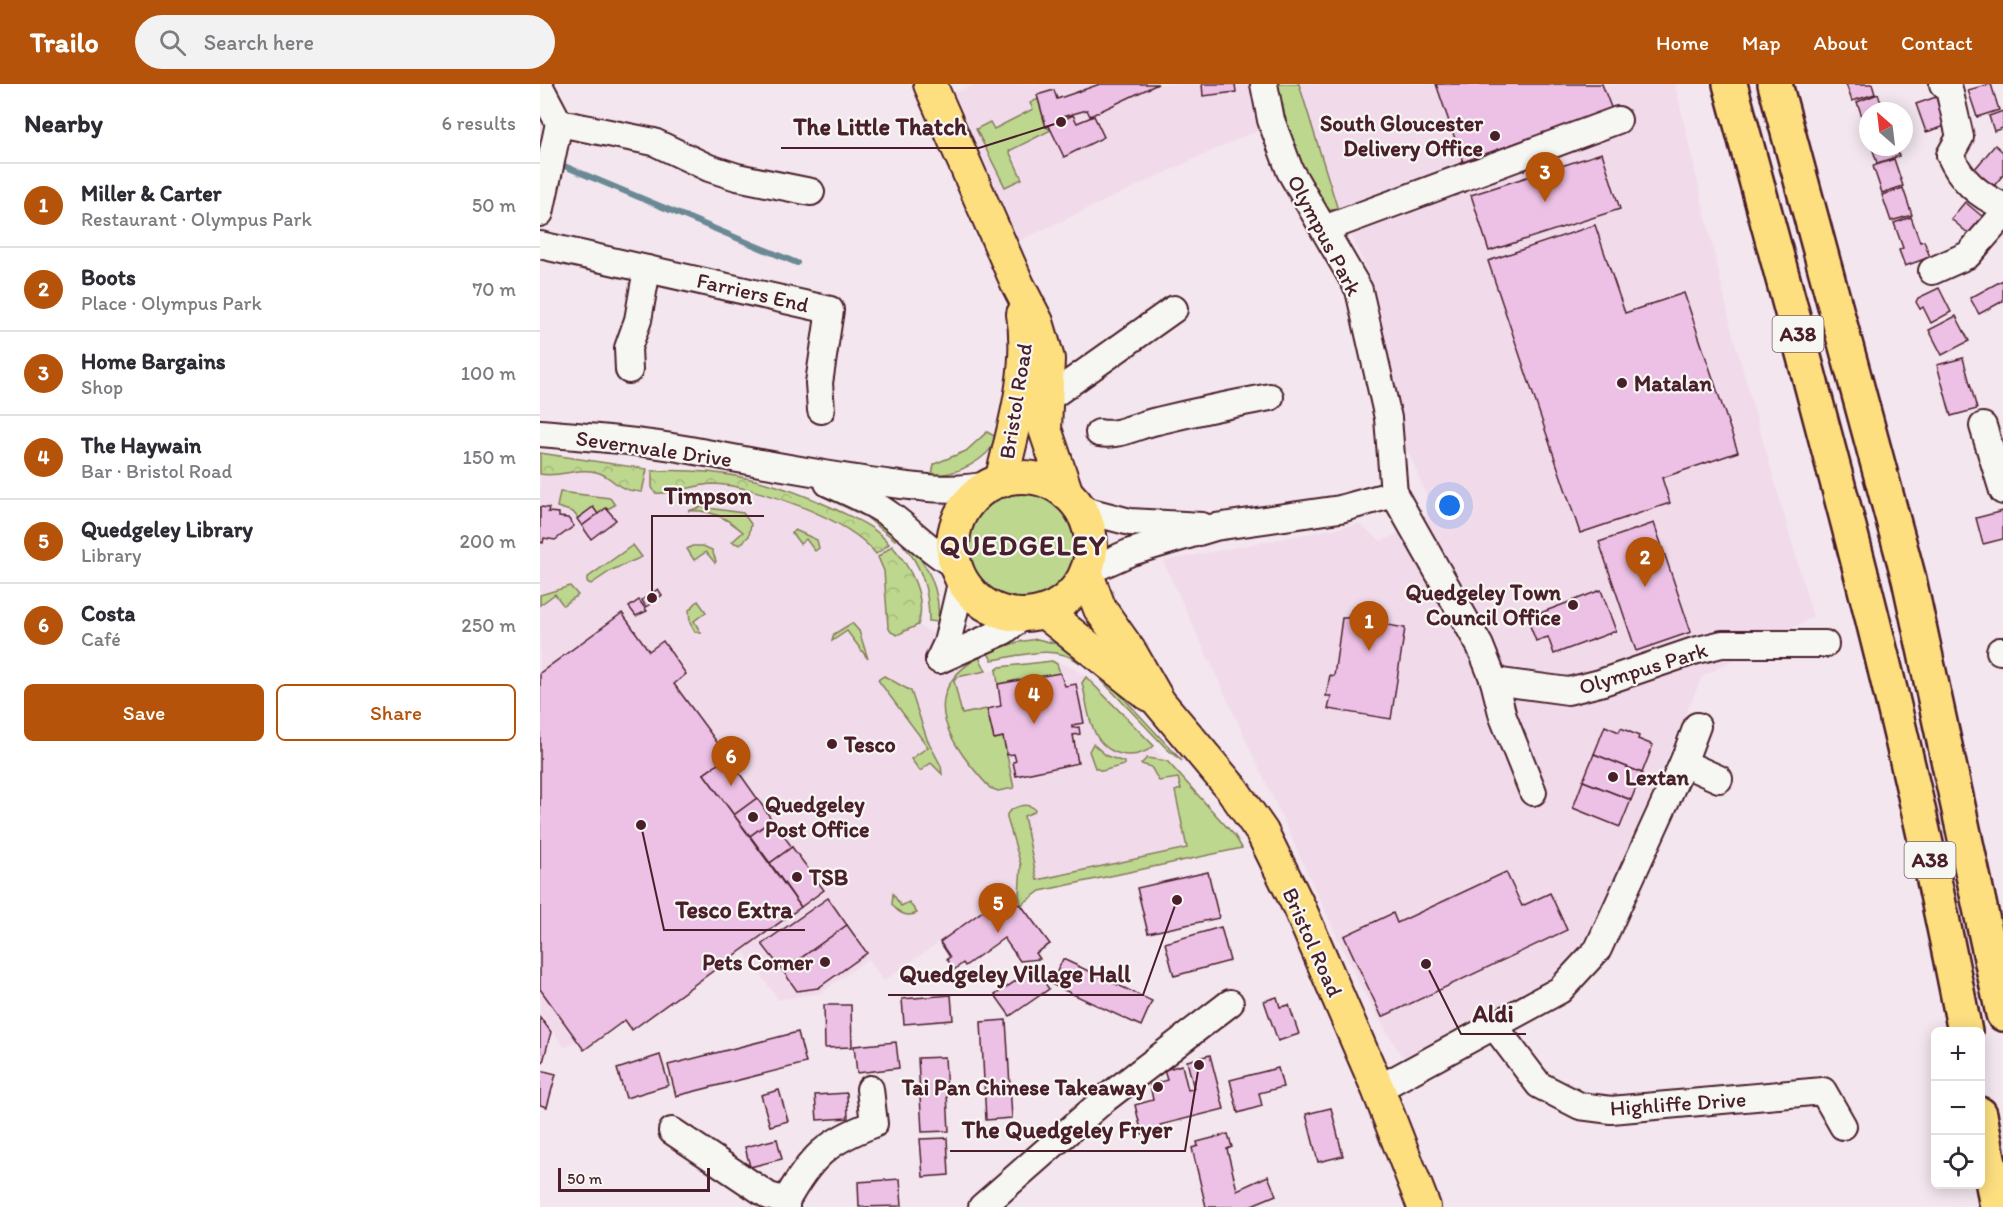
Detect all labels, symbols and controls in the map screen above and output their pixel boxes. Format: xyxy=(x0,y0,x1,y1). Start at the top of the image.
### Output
search box xyxy=(135,15,555,69)
text: Trailo xyxy=(30,25,99,59)
icon: search xyxy=(156,26,189,59)
text: Search here xyxy=(204,29,314,56)
text: Home xyxy=(1656,30,1709,55)
text: Map xyxy=(1742,30,1781,55)
text: About xyxy=(1814,30,1868,55)
text: Contact xyxy=(1901,30,1973,55)
north arrow xyxy=(1859,102,1913,156)
callout: The Little Thatch xyxy=(781,106,979,148)
text: Nearby xyxy=(24,107,103,139)
place label: South Gloucester Delivery Office xyxy=(1320,110,1484,162)
text: 6 results xyxy=(442,111,516,135)
text: The Little Thatch xyxy=(792,112,967,141)
marker: South Gloucester Delivery Office xyxy=(1488,129,1502,143)
pin: 3 xyxy=(1526,152,1564,202)
street label: Olympus Park xyxy=(1281,170,1368,301)
text: Miller & Carter xyxy=(81,180,221,207)
text: 1 xyxy=(39,193,48,217)
text: 50 m xyxy=(472,193,516,217)
text: Restaurant · Olympus Park xyxy=(81,207,312,231)
text: Boots xyxy=(81,264,136,291)
street label: Farriers End xyxy=(694,266,812,319)
text: 2 xyxy=(38,277,49,301)
text: 70 m xyxy=(472,277,516,301)
text: Place · Olympus Park xyxy=(81,291,262,315)
road number: A38 xyxy=(1772,316,1824,352)
street label: Bristol Road xyxy=(993,341,1038,461)
text: Home Bargains xyxy=(81,348,226,375)
text: 3 xyxy=(38,361,49,385)
text: 100 m xyxy=(461,361,516,385)
place label: Matalan xyxy=(1634,370,1712,397)
text: Shop xyxy=(81,375,123,399)
marker: Matalan xyxy=(1615,376,1629,390)
street label: Severnvale Drive xyxy=(574,424,734,473)
text: The Haywain xyxy=(81,432,201,459)
text: 4 xyxy=(37,445,50,469)
text: 150 m xyxy=(463,445,516,469)
text: Bar · Bristol Road xyxy=(81,459,232,483)
callout: Timpson xyxy=(652,474,764,516)
text: Timpson xyxy=(663,481,753,511)
your location xyxy=(1435,491,1464,520)
text: Quedgeley Library xyxy=(81,516,253,543)
district label: QUEDGELEY xyxy=(940,528,1106,562)
text: 5 xyxy=(38,529,49,553)
text: 200 m xyxy=(460,529,516,553)
pin: 2 xyxy=(1626,538,1664,587)
text: Library xyxy=(81,543,141,567)
place label: Quedgeley Town Council Office xyxy=(1406,579,1562,631)
marker: Quedgeley Town Council Office xyxy=(1566,598,1580,612)
text: Costa xyxy=(81,600,135,627)
pin: 1 xyxy=(1350,602,1388,651)
text: 6 xyxy=(38,613,49,637)
text: 250 m xyxy=(461,613,516,637)
text: Café xyxy=(81,627,121,651)
street label: Olympus Park xyxy=(1576,636,1711,701)
pin: 4 xyxy=(1014,674,1054,724)
button: Save xyxy=(24,684,264,741)
button: Share xyxy=(276,684,516,741)
place label: Tesco xyxy=(843,731,896,758)
pin: 6 xyxy=(712,736,750,786)
marker: Tesco xyxy=(825,737,839,751)
place label: Lextan xyxy=(1625,764,1690,791)
marker: Lextan xyxy=(1606,770,1620,784)
place label: Quedgeley Post Office xyxy=(765,791,870,843)
marker: Quedgeley Post Office xyxy=(746,810,760,824)
road number: A38 xyxy=(1904,842,1956,878)
place label: TSB xyxy=(808,864,848,891)
marker: TSB xyxy=(790,870,804,884)
street label: Bristol Road xyxy=(1276,883,1349,1001)
pin: 5 xyxy=(978,884,1018,933)
callout: Tesco Extra xyxy=(664,888,805,930)
text: Tesco Extra xyxy=(674,895,793,924)
place label: Pets Corner xyxy=(702,949,814,976)
callout: Quedgeley Village Hall xyxy=(888,953,1143,995)
marker: Pets Corner xyxy=(818,955,832,969)
text: Quedgeley Village Hall xyxy=(899,959,1131,989)
callout: Aldi xyxy=(1461,992,1526,1034)
text: Aldi xyxy=(1471,999,1514,1028)
map controls xyxy=(1931,1027,1985,1189)
button: + xyxy=(1931,1027,1985,1081)
place label: Tai Pan Chinese Takeaway xyxy=(901,1074,1147,1101)
marker: Tai Pan Chinese Takeaway xyxy=(1151,1080,1165,1094)
button: − xyxy=(1931,1081,1985,1135)
street label: Highliffe Drive xyxy=(1609,1085,1747,1122)
callout: The Quedgeley Fryer xyxy=(950,1109,1185,1151)
text: The Quedgeley Fryer xyxy=(961,1115,1173,1145)
button: locate xyxy=(1931,1135,1985,1189)
scale bar xyxy=(558,1165,710,1192)
text: 50 m xyxy=(567,1169,602,1188)

